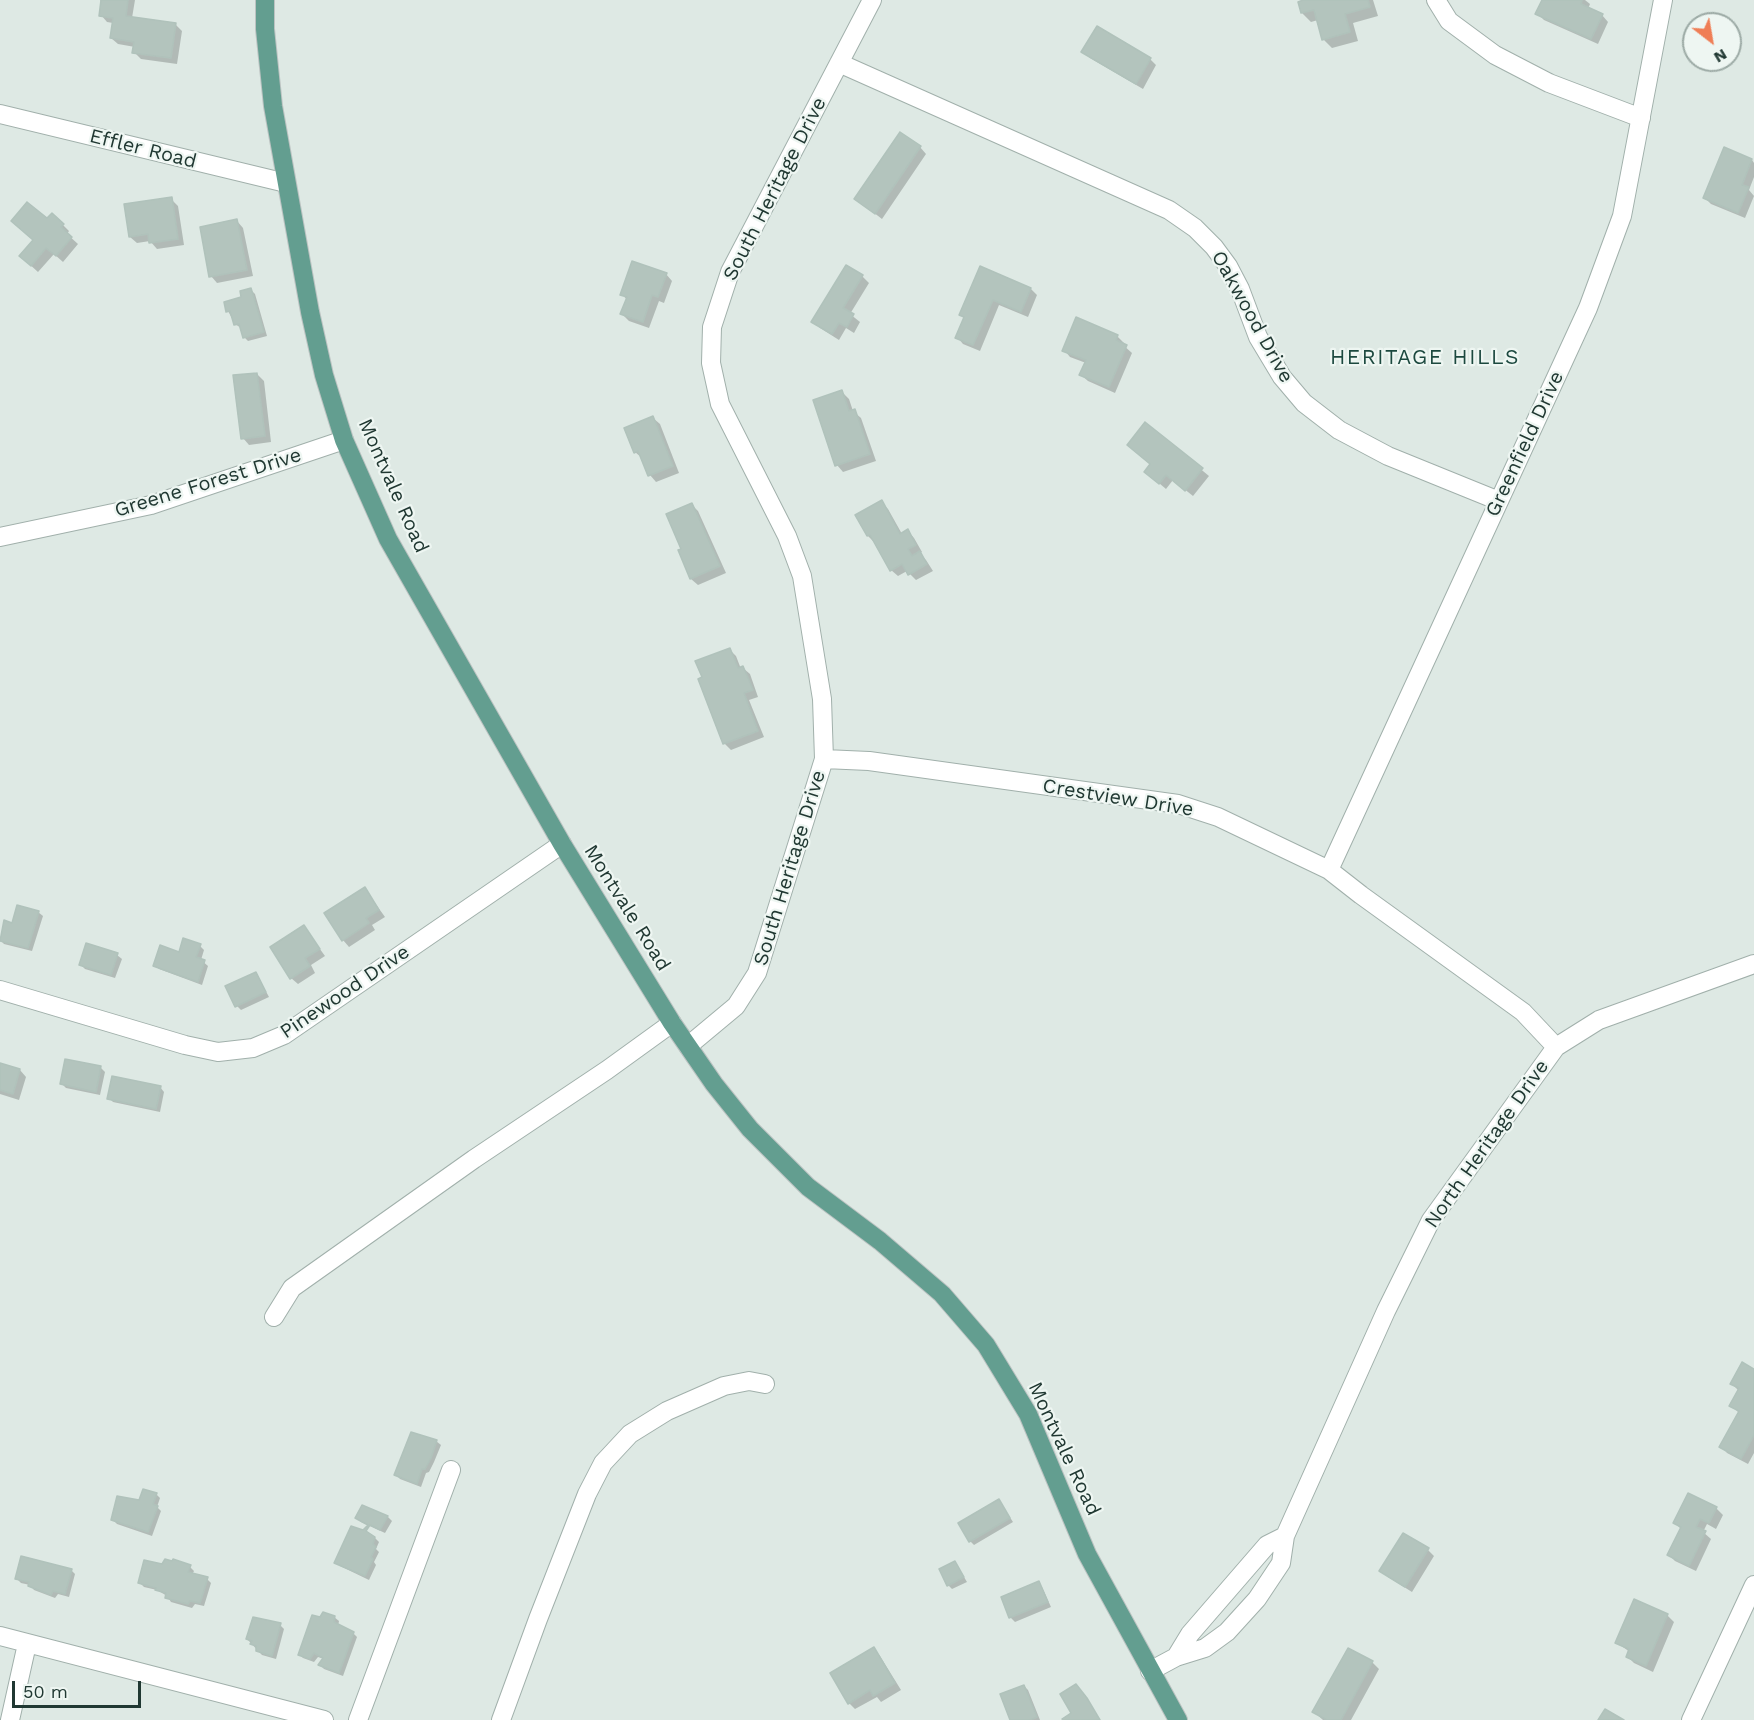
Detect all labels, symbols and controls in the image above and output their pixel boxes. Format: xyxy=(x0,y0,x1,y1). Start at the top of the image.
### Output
north arrow xyxy=(1682,12,1742,72)
text: N xyxy=(1711,45,1730,67)
street label: South Heritage Drive xyxy=(718,93,832,285)
street label: Effler Road xyxy=(87,124,199,174)
street label: Oakwood Drive xyxy=(1206,247,1298,387)
district label: HERITAGE HILLS xyxy=(1330,345,1520,371)
street label: Greenfield Drive xyxy=(1481,368,1569,520)
street label: Montvale Road xyxy=(353,415,433,557)
street label: Greene Forest Drive xyxy=(112,443,304,523)
street label: South Heritage Drive xyxy=(749,768,831,968)
street label: Crestview Drive xyxy=(1041,774,1195,822)
street label: Montvale Road xyxy=(579,840,675,976)
street label: Pinewood Drive xyxy=(276,940,414,1044)
street label: North Heritage Drive xyxy=(1420,1055,1554,1233)
street label: Montvale Road xyxy=(1023,1379,1105,1519)
scale bar xyxy=(15,1669,144,1707)
text: 50 m xyxy=(23,1681,68,1702)

